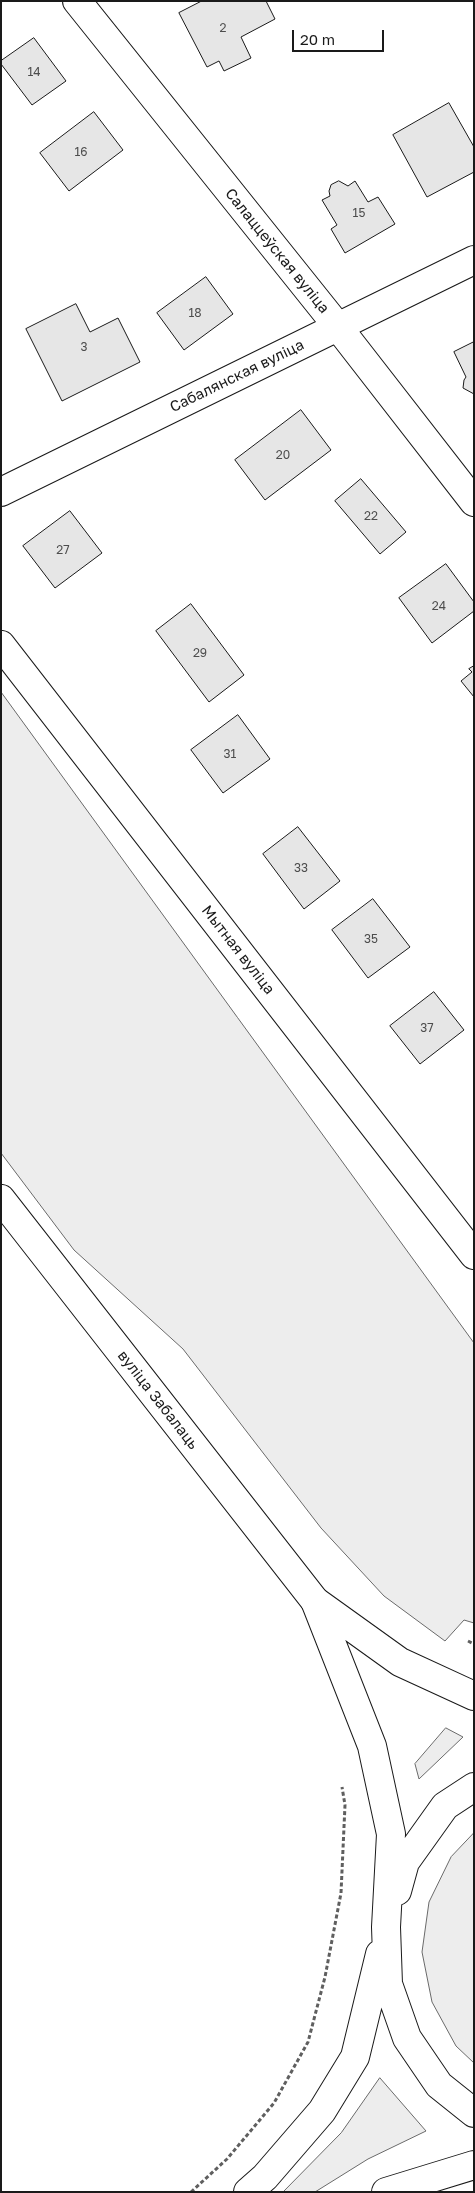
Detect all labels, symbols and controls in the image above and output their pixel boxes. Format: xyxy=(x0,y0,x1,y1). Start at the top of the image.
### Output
scale bar xyxy=(295,20,388,52)
house number: 2 xyxy=(220,21,226,35)
text: 20 m xyxy=(300,30,335,48)
house number: 14 xyxy=(27,65,41,79)
house number: 16 xyxy=(74,145,88,159)
street label: Салаццеўская вуліца xyxy=(221,185,333,317)
house number: 15 xyxy=(353,206,365,220)
house number: 18 xyxy=(188,306,202,320)
street label: Сабалянская вуліца xyxy=(167,336,307,416)
house number: 3 xyxy=(80,340,88,354)
house number: 20 xyxy=(276,448,290,462)
house number: 22 xyxy=(364,509,378,523)
house number: 27 xyxy=(56,543,70,557)
house number: 24 xyxy=(432,599,446,613)
house number: 29 xyxy=(193,646,207,660)
house number: 31 xyxy=(224,747,236,761)
house number: 33 xyxy=(294,861,308,875)
street label: Мытная вуліца xyxy=(198,902,278,998)
house number: 35 xyxy=(364,932,378,946)
house number: 37 xyxy=(420,1021,434,1035)
street label: вуліца Забалаць xyxy=(114,1347,202,1453)

